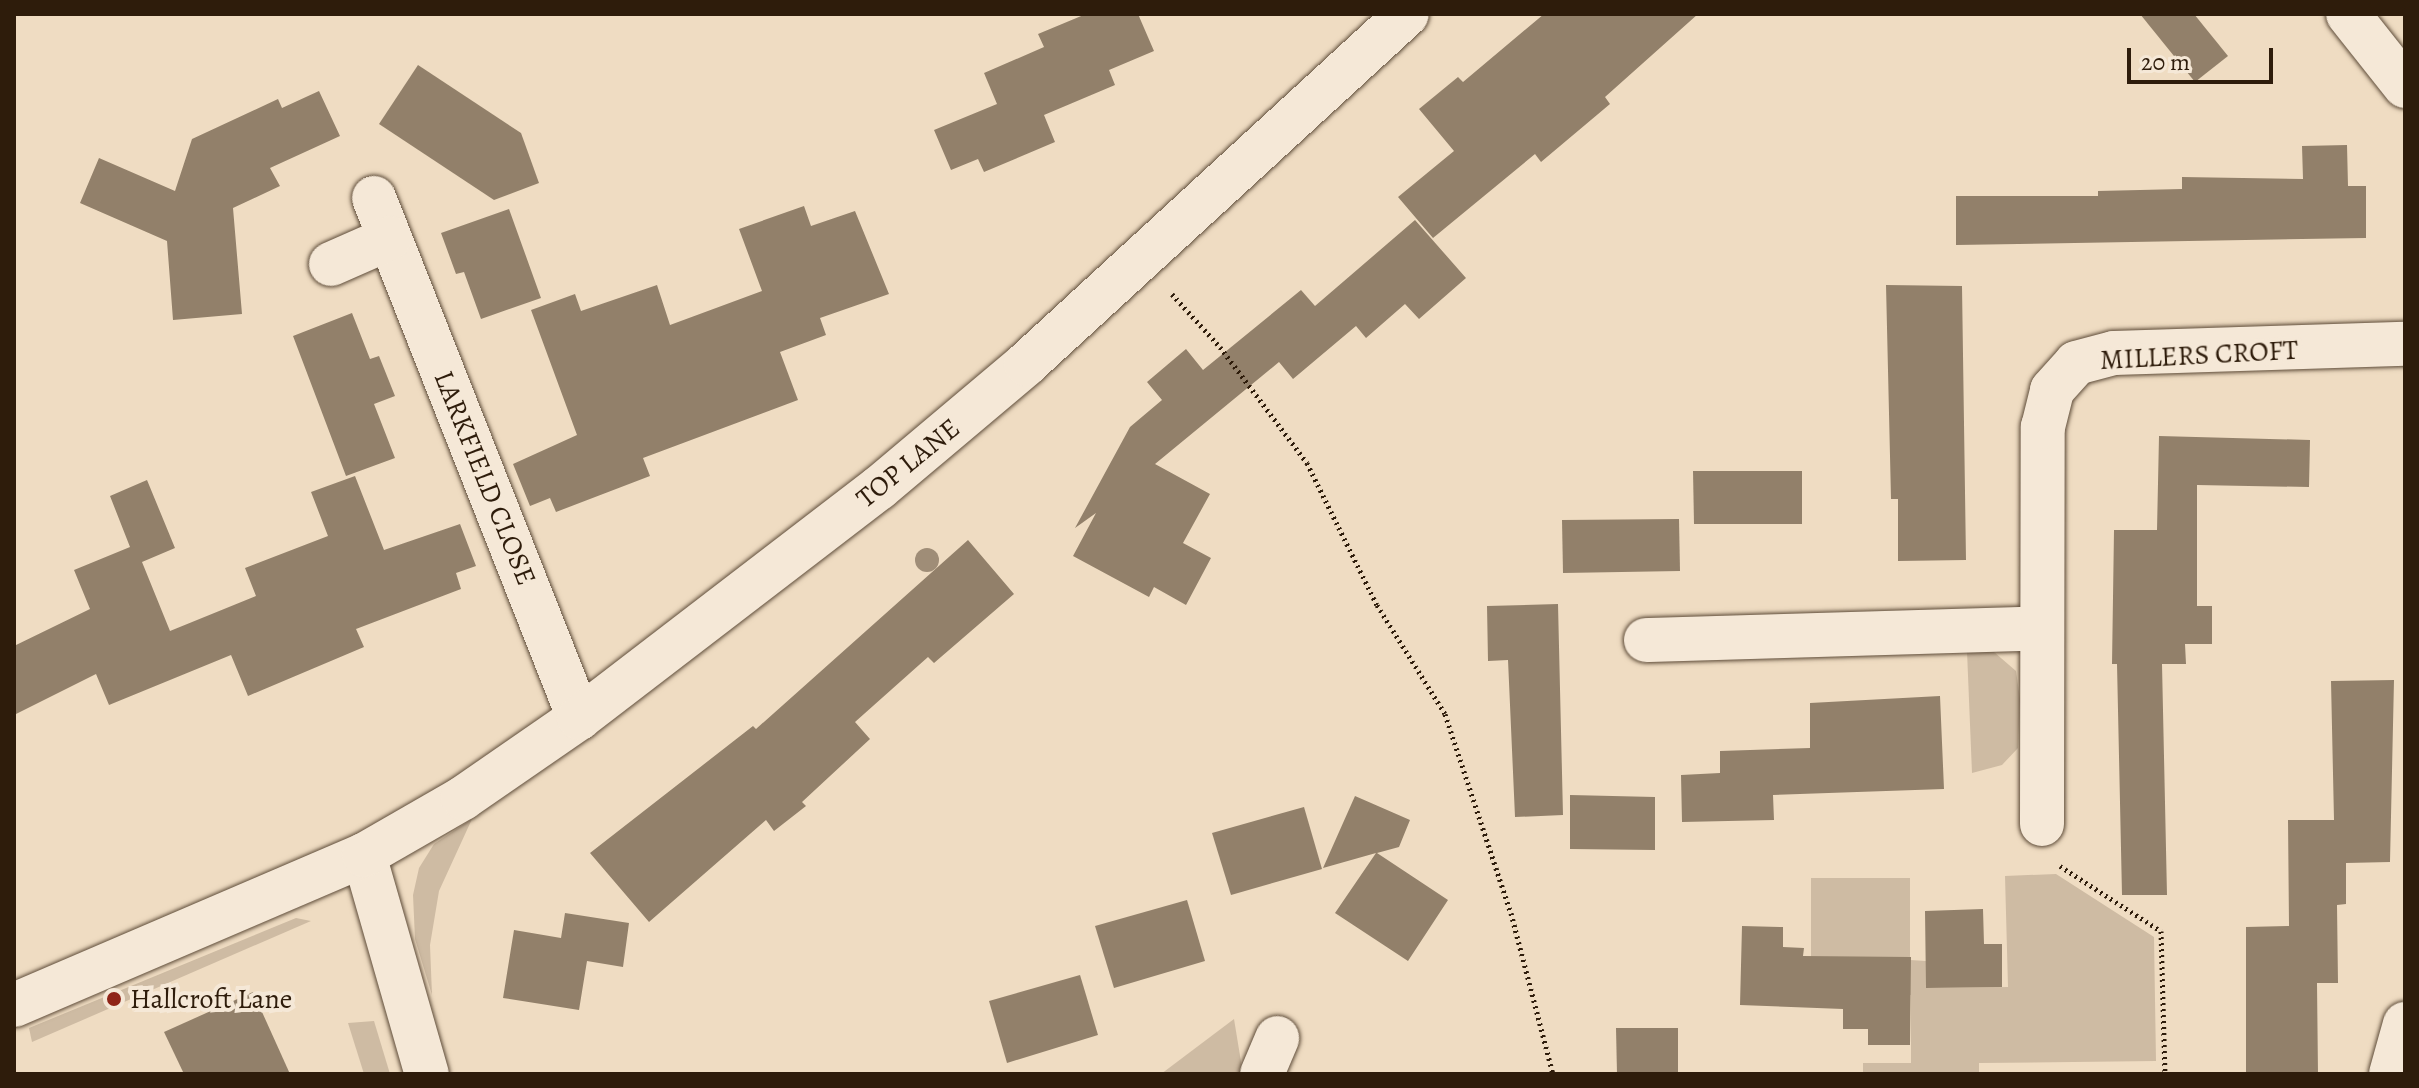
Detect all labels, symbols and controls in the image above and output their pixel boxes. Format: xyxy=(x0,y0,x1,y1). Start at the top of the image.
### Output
scale bar xyxy=(2131,32,2277,82)
text: 20 m xyxy=(2141,46,2190,78)
street label: MILLERS CROFT xyxy=(2099,333,2299,377)
street label: LARKFIELD CLOSE xyxy=(427,366,543,590)
street label: TOP LANE xyxy=(850,411,966,515)
place label: Hallcroft Lane xyxy=(130,982,292,1016)
marker: Hallcroft Lane xyxy=(105,990,123,1008)

